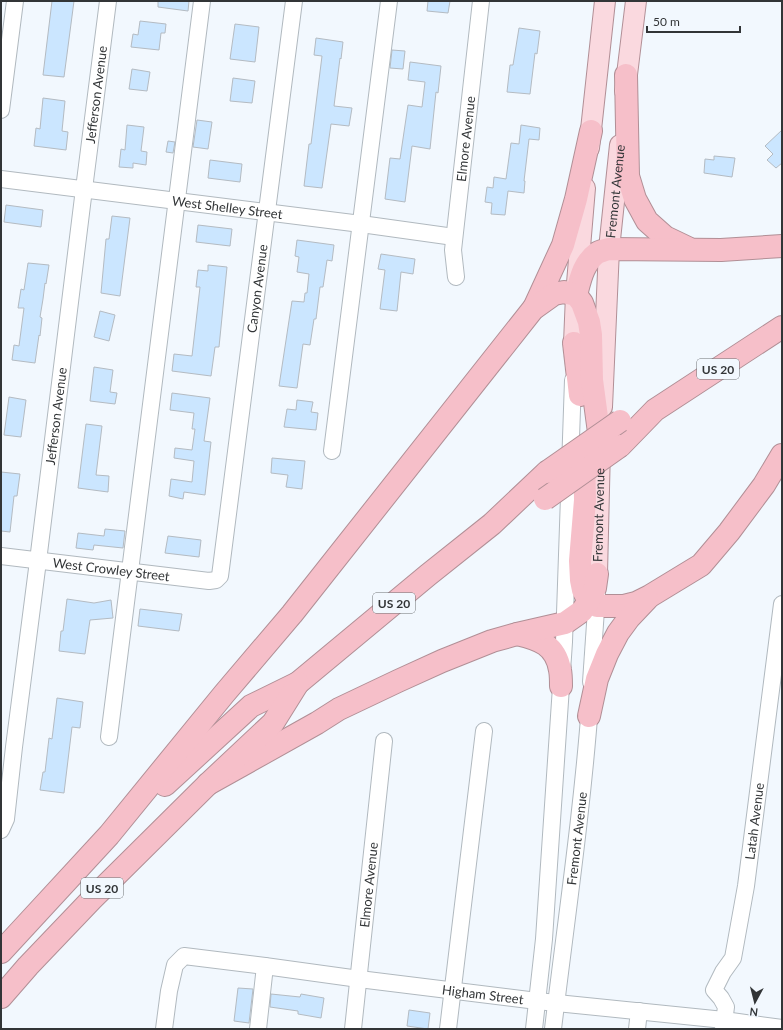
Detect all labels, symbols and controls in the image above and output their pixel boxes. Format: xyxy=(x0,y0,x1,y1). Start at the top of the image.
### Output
scale bar xyxy=(647,8,740,34)
text: 50 m xyxy=(653,14,680,29)
street label: Jefferson Avenue xyxy=(82,45,110,144)
street label: Elmore Avenue xyxy=(453,95,478,182)
street label: Fremont Avenue xyxy=(602,144,628,239)
street label: West Shelley Street xyxy=(171,192,284,222)
street label: Canyon Avenue xyxy=(243,243,271,334)
road number: US 20 xyxy=(697,359,739,379)
street label: Jefferson Avenue xyxy=(42,366,70,466)
street label: Fremont Avenue xyxy=(589,468,608,562)
street label: West Crowley Street xyxy=(52,554,171,584)
road number: US 20 xyxy=(373,593,415,613)
street label: Latah Avenue xyxy=(741,782,767,861)
street label: Fremont Avenue xyxy=(563,791,590,886)
street label: Elmore Avenue xyxy=(356,841,381,928)
road number: US 20 xyxy=(81,878,123,898)
street label: Higham Street xyxy=(441,981,525,1007)
north arrow xyxy=(735,982,775,1022)
text: N xyxy=(749,1005,759,1019)

